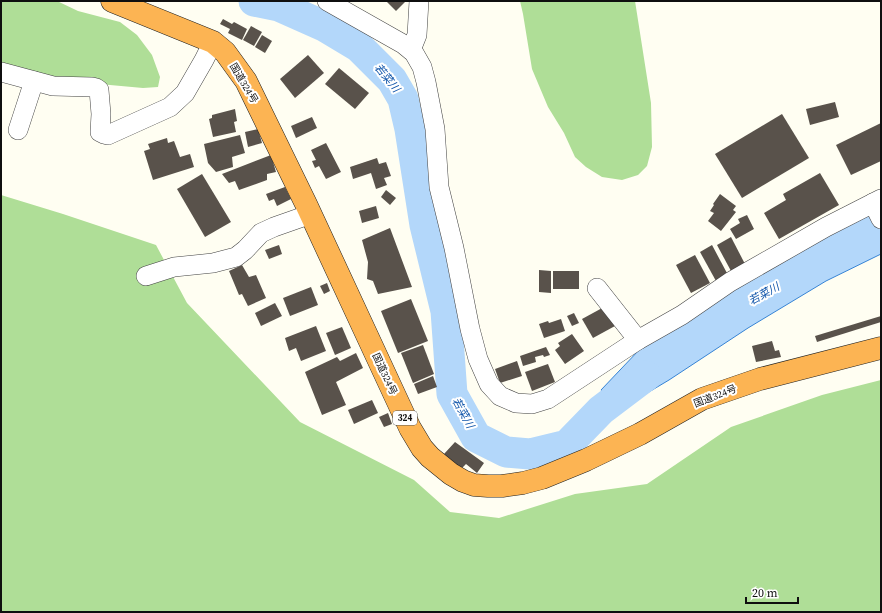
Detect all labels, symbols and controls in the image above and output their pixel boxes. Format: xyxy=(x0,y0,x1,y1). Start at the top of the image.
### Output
street label: 国道324号 xyxy=(227,60,261,106)
water label: 若菜川 xyxy=(371,60,404,96)
water label: 若菜川 xyxy=(746,279,783,309)
street label: 国道324号 xyxy=(370,351,400,397)
street label: 国道324号 xyxy=(692,382,738,410)
water label: 若菜川 xyxy=(448,395,478,432)
road number: 324 xyxy=(393,411,417,425)
scale bar xyxy=(746,579,798,605)
text: 20 m xyxy=(752,585,778,601)

